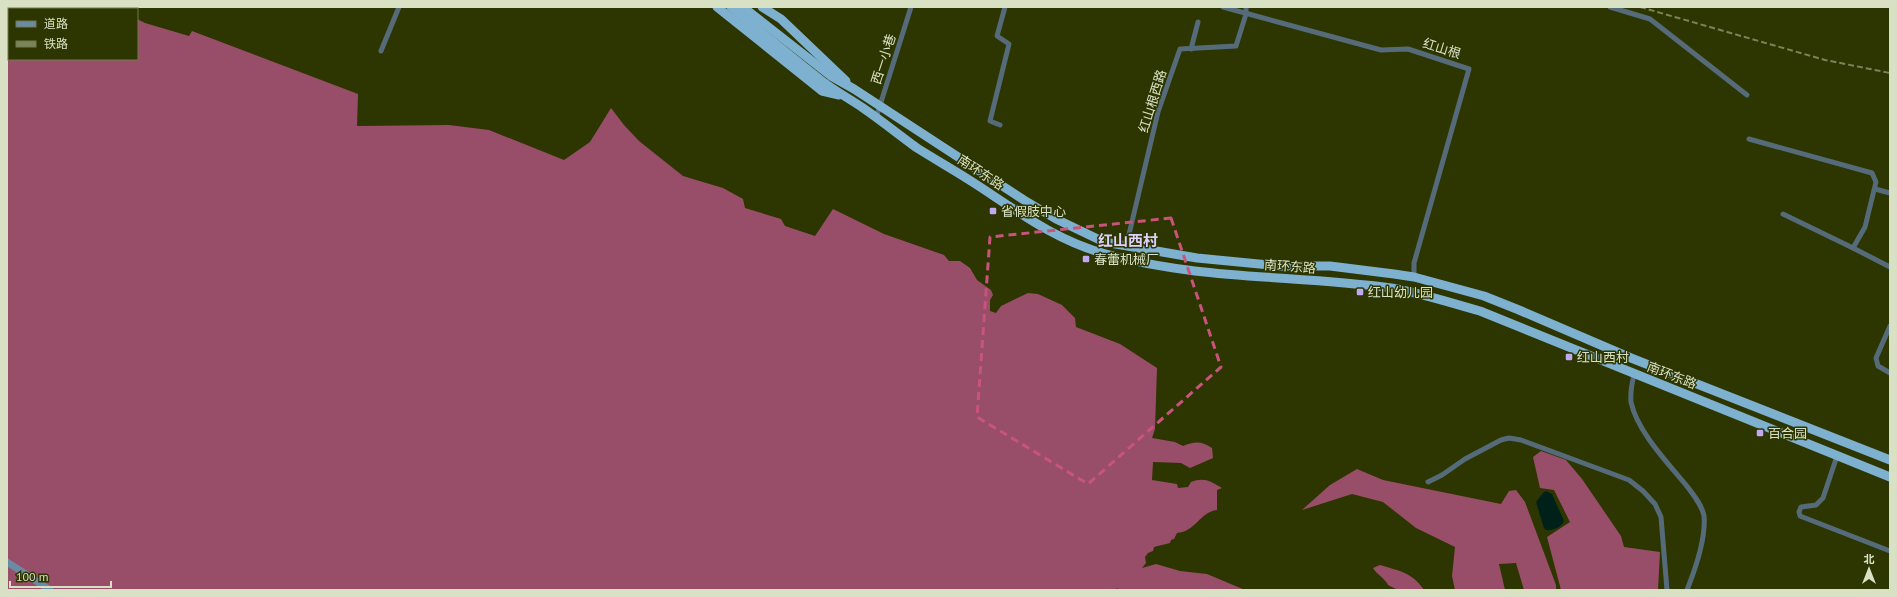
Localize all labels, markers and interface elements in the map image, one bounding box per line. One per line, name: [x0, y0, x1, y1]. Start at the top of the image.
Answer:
legend: [8, 8, 138, 60]
text: 道路: [44, 16, 68, 31]
street label: 西一小巷: [867, 32, 900, 87]
street label: 红山根: [1421, 35, 1463, 62]
text: 铁路: [44, 36, 68, 51]
street label: 红山根西路: [1135, 68, 1170, 135]
street label: 南环东路: [954, 151, 1007, 194]
place label: 省假肢中心: [1001, 203, 1066, 220]
marker: 省假肢中心: [988, 206, 998, 216]
district label: 红山西村: [1098, 231, 1158, 250]
place label: 春蕾机械厂: [1094, 251, 1159, 268]
marker: 春蕾机械厂: [1081, 254, 1091, 264]
street label: 南环东路: [1263, 256, 1317, 277]
place label: 红山幼儿园: [1368, 284, 1433, 301]
marker: 红山幼儿园: [1355, 287, 1365, 297]
place label: 红山西村: [1577, 349, 1629, 366]
marker: 红山西村: [1564, 352, 1574, 362]
street label: 南环东路: [1644, 358, 1699, 393]
place label: 百合园: [1768, 425, 1807, 442]
marker: 百合园: [1755, 428, 1765, 438]
north arrow: [1849, 549, 1889, 589]
text: 北: [1864, 552, 1875, 566]
scale bar: [10, 563, 111, 589]
text: 100 m: [16, 569, 49, 584]

